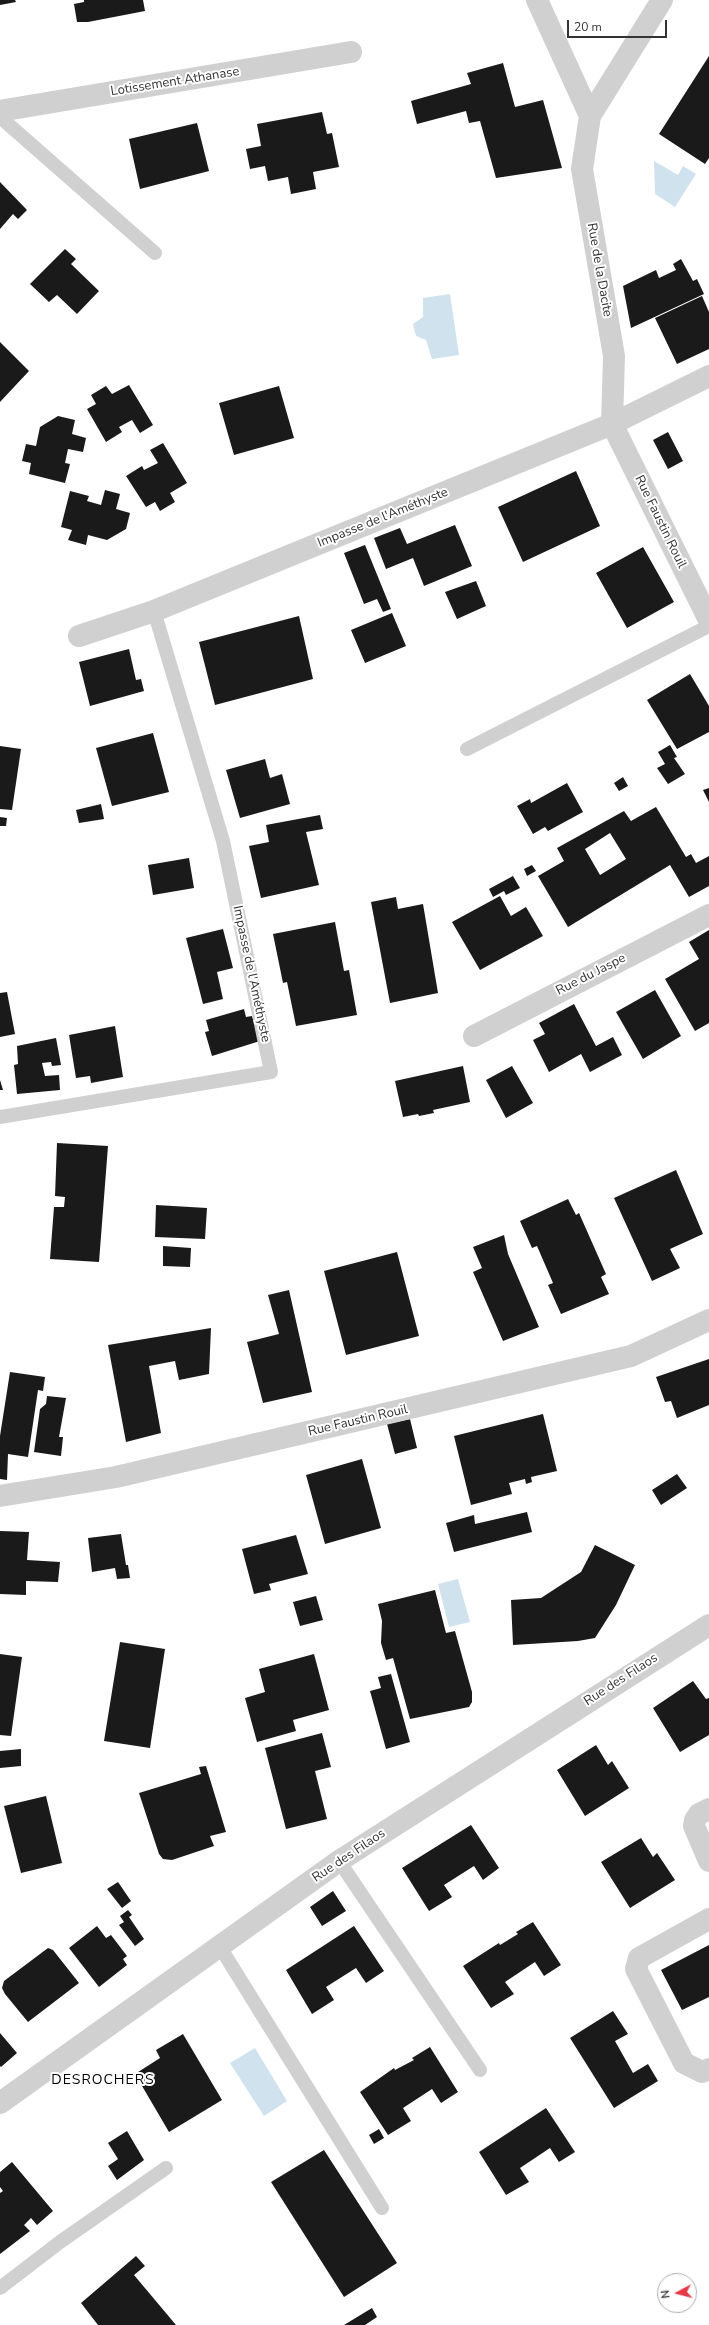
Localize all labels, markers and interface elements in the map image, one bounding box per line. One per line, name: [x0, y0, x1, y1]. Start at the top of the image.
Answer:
scale bar: [569, 12, 669, 38]
text: 20 m: [574, 19, 602, 35]
street label: Lotissement Athanase: [110, 64, 240, 100]
street label: Rue de la Dacite: [583, 222, 615, 318]
street label: Rue Faustin Rouil: [631, 473, 689, 571]
street label: Impasse de l'Améthyste: [316, 485, 450, 551]
street label: Impasse de l'Améthyste: [229, 904, 273, 1044]
street label: Rue du Jaspe: [553, 951, 629, 999]
street label: Rue Faustin Rouil: [307, 1402, 409, 1440]
street label: Rue des Filaos: [581, 1650, 661, 1710]
street label: Rue des Filaos: [310, 1826, 388, 1886]
district label: DESROCHERS: [51, 2073, 155, 2089]
north arrow: [657, 2273, 697, 2313]
text: N: [658, 2289, 674, 2299]

